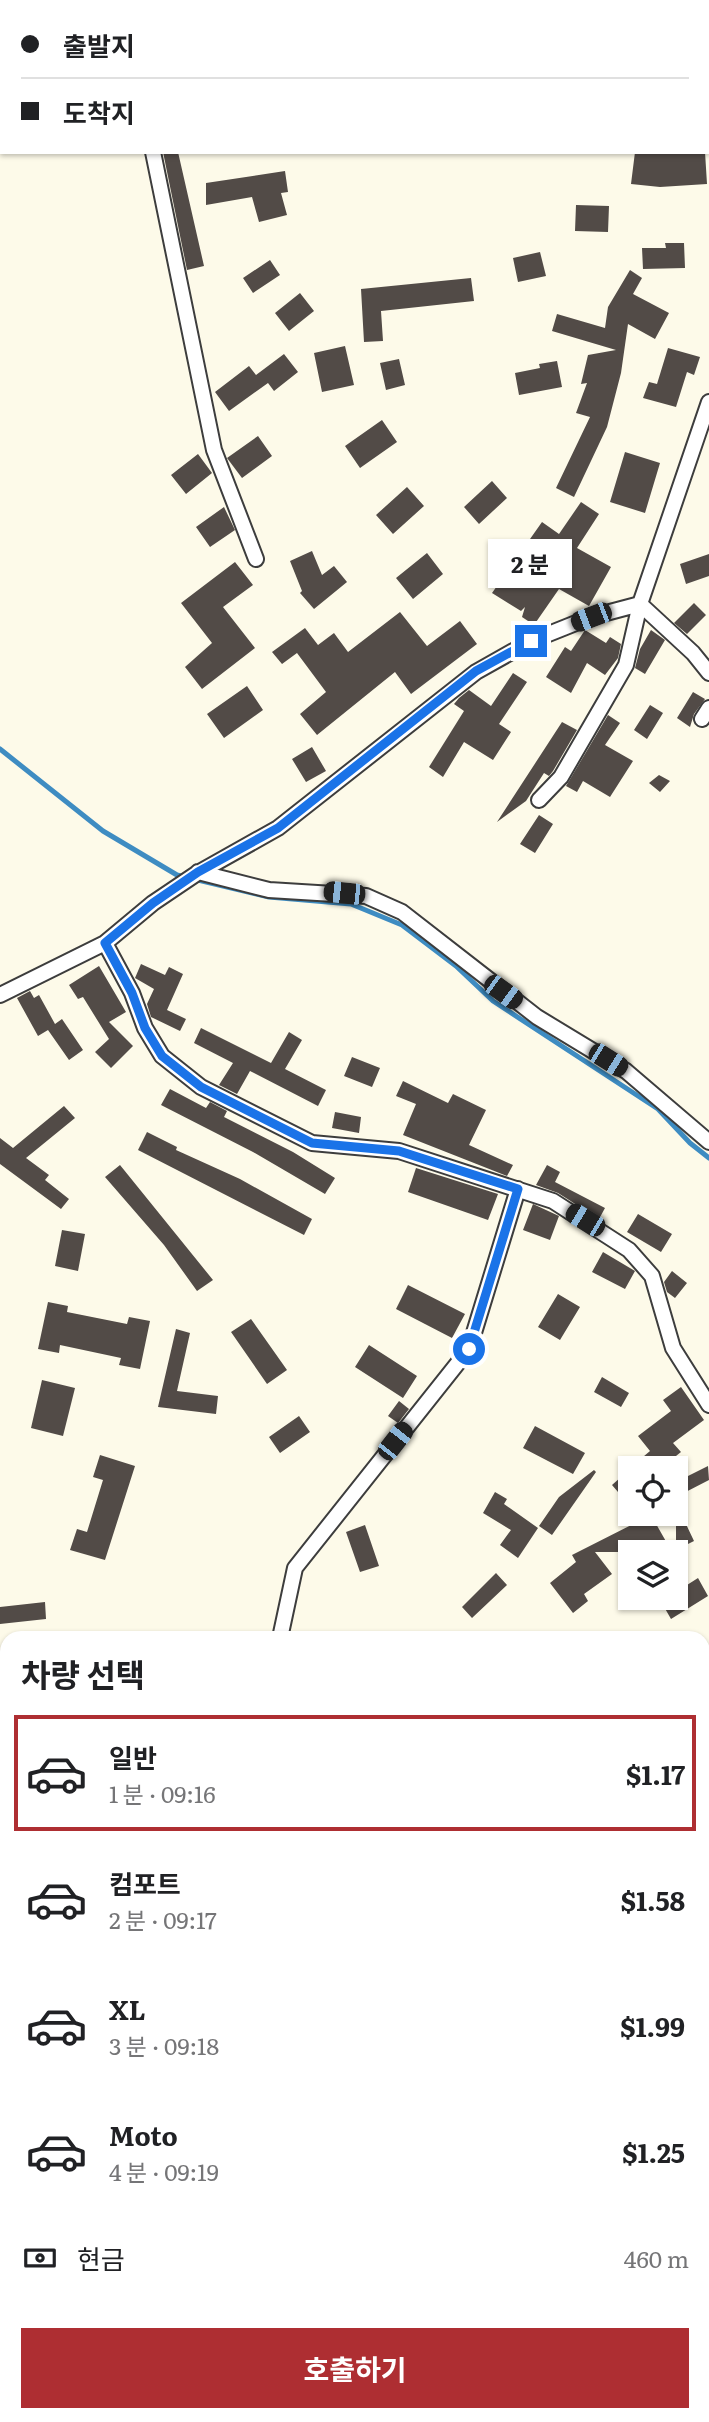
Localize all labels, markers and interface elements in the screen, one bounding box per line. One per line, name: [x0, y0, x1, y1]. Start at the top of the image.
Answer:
text: 출발지: [63, 25, 135, 64]
text: 도착지: [63, 92, 135, 131]
callout: 2 분: [489, 540, 573, 588]
text: 2 분: [511, 546, 549, 580]
car: [568, 600, 615, 634]
route end: [515, 625, 547, 657]
car: [323, 880, 366, 906]
car: [480, 971, 527, 1013]
car: [585, 1040, 632, 1080]
car: [562, 1200, 609, 1240]
route start: [453, 1333, 485, 1365]
car: [374, 1418, 417, 1464]
map controls: [618, 1456, 688, 1610]
button: locate: [618, 1456, 688, 1526]
button: layers: [618, 1540, 688, 1610]
text: 차량 선택: [21, 1649, 145, 1697]
text: 일반: [109, 1737, 157, 1776]
icon: car: [25, 1742, 88, 1805]
text: $1.17: [626, 1754, 685, 1793]
text: 1 분 · 09:16: [109, 1776, 216, 1810]
text: 컴포트: [109, 1863, 181, 1902]
icon: car: [25, 1868, 88, 1931]
text: $1.58: [621, 1880, 685, 1919]
text: 2 분 · 09:17: [109, 1902, 217, 1936]
text: XL: [109, 1989, 146, 2028]
icon: car: [25, 1994, 88, 2057]
text: $1.99: [620, 2006, 685, 2045]
text: 3 분 · 09:18: [109, 2028, 219, 2062]
text: Moto: [109, 2115, 178, 2154]
icon: car: [25, 2120, 88, 2183]
text: $1.25: [622, 2132, 685, 2171]
text: 4 분 · 09:19: [109, 2154, 219, 2188]
text: 현금: [77, 2238, 125, 2277]
icon: cash: [21, 2239, 59, 2277]
text: 460 m: [624, 2241, 689, 2275]
button: 호출하기: [21, 2328, 689, 2408]

